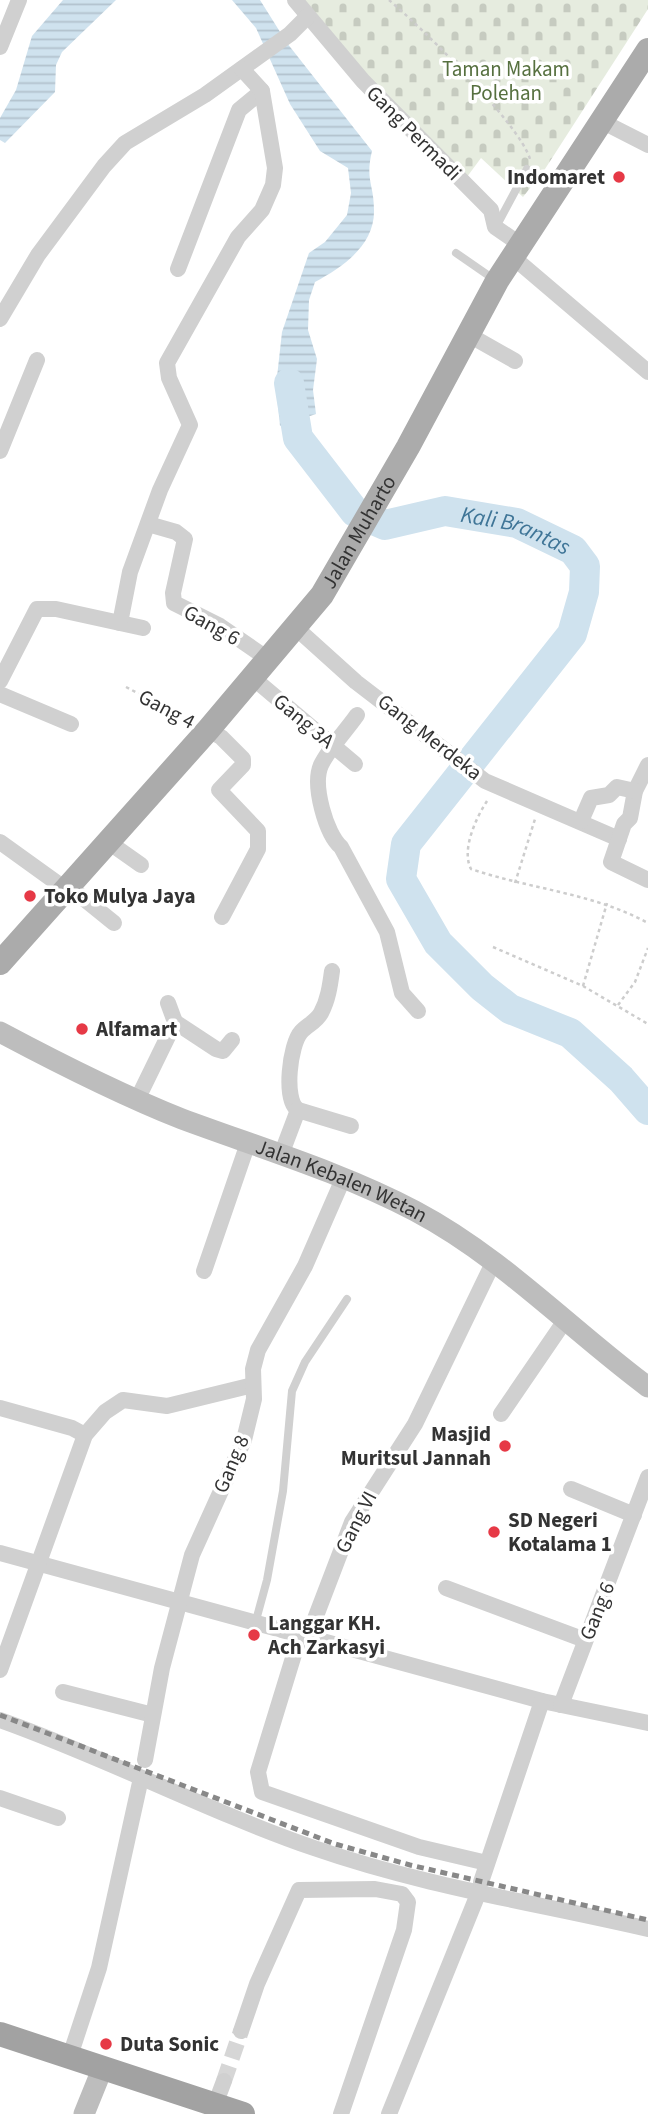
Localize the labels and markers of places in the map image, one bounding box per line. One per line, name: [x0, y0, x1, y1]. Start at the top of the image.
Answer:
place label: Indomaret: [507, 162, 605, 192]
marker: Indomaret: [611, 169, 627, 185]
place label: Toko Mulya Jaya: [44, 881, 196, 911]
marker: Toko Mulya Jaya: [22, 888, 38, 904]
place label: Alfamart: [95, 1014, 177, 1044]
marker: Alfamart: [74, 1021, 90, 1037]
place label: Masjid Muritsul Jannah: [341, 1419, 491, 1473]
marker: Masjid Muritsul Jannah: [497, 1438, 513, 1454]
place label: SD Negeri Kotalama 1: [508, 1505, 612, 1559]
marker: SD Negeri Kotalama 1: [486, 1524, 502, 1540]
place label: Langgar KH. Ach Zarkasyi: [267, 1608, 385, 1662]
marker: Langgar KH. Ach Zarkasyi: [246, 1627, 262, 1643]
place label: Duta Sonic: [120, 2029, 219, 2059]
marker: Duta Sonic: [98, 2036, 114, 2052]

